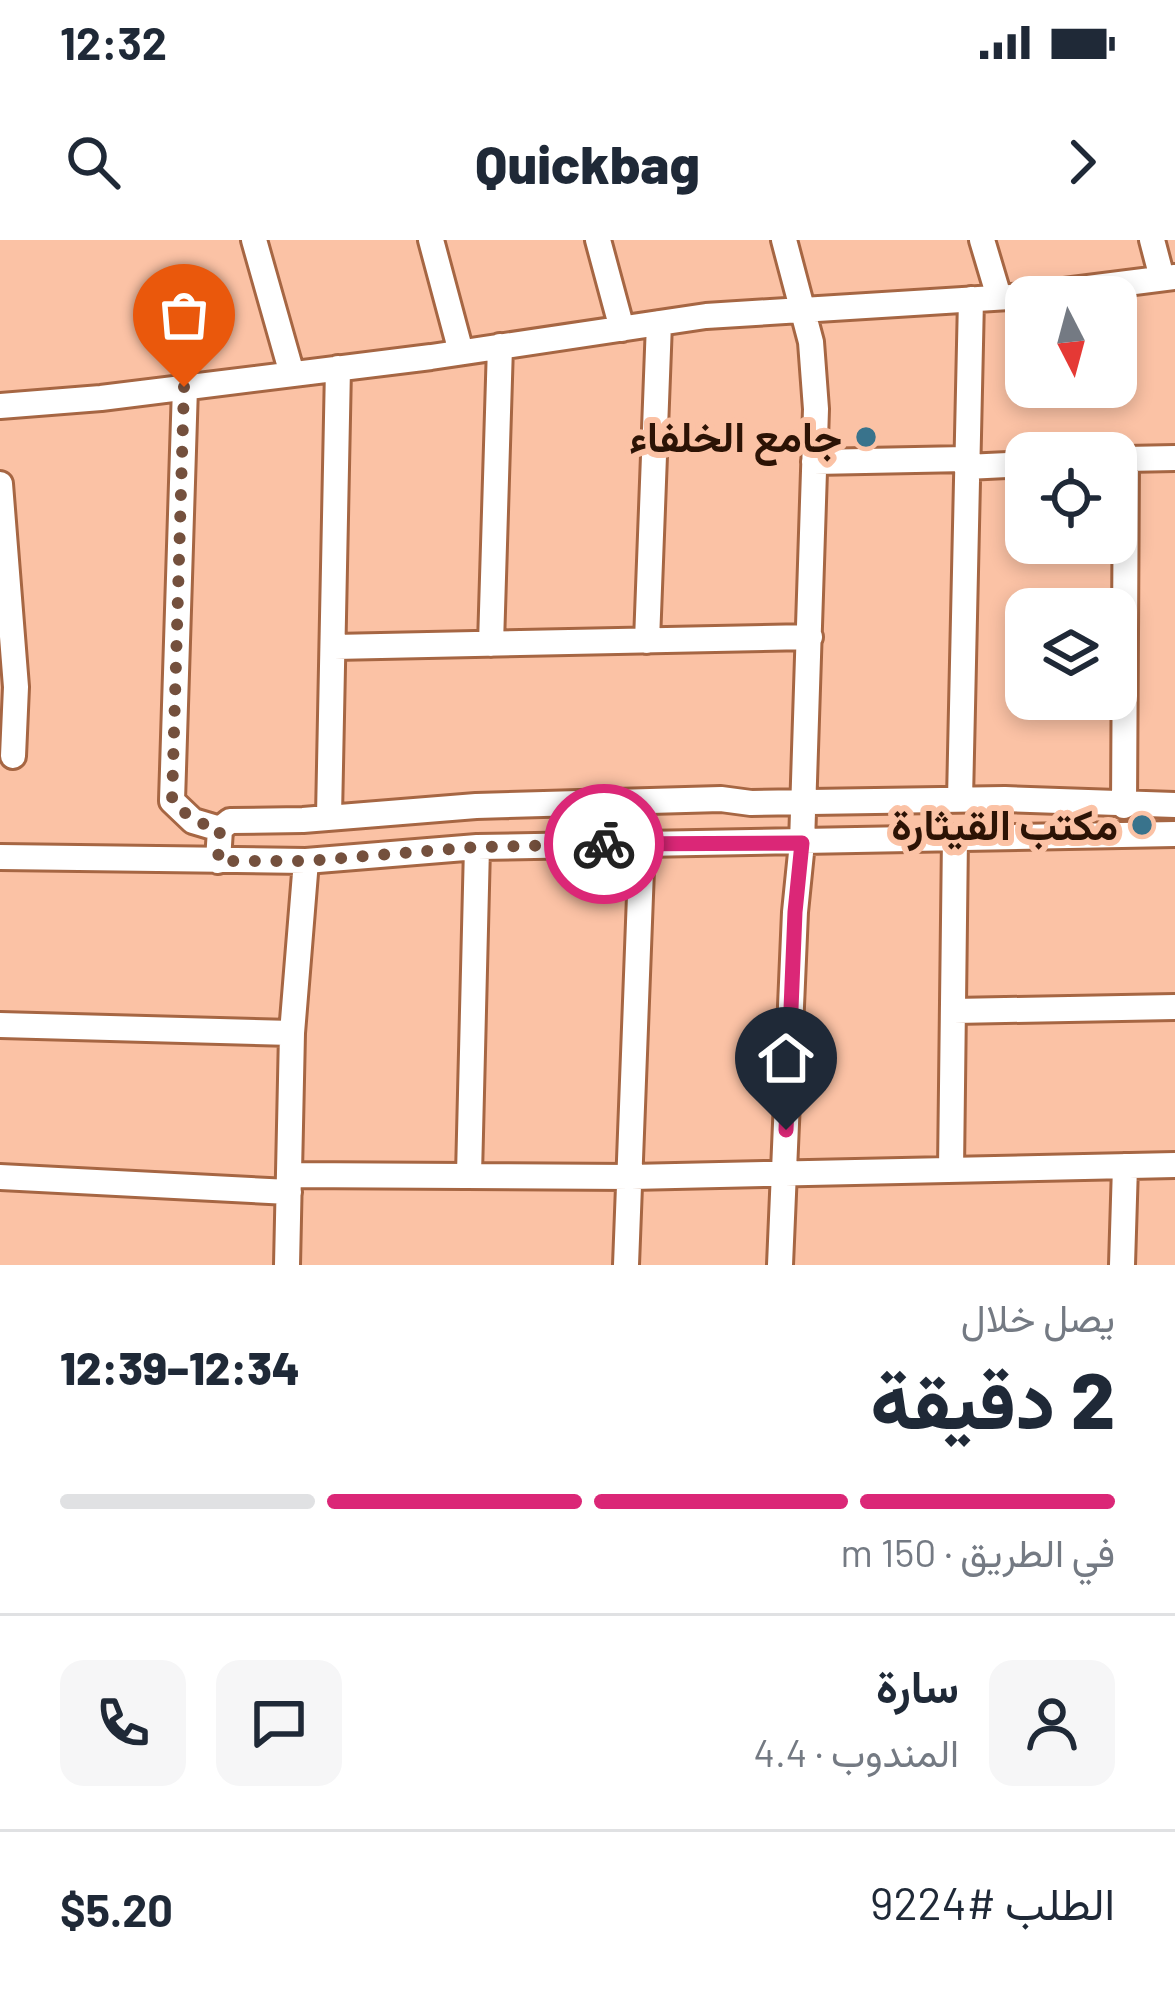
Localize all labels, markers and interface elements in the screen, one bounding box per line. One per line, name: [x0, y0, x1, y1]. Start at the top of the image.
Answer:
text: 12:32: [60, 15, 167, 69]
icon: search: [60, 129, 126, 195]
icon: forward: [1049, 129, 1115, 195]
text: Quickbag: [475, 130, 700, 195]
pin: [133, 264, 235, 387]
north arrow: [1005, 276, 1137, 408]
map controls: [1005, 276, 1137, 720]
icon: bag: [151, 282, 217, 348]
place label: جامع الخلفاء: [629, 410, 842, 466]
marker: جامع الخلفاء: [853, 424, 879, 450]
button: locate: [1005, 432, 1137, 564]
button: layers: [1005, 588, 1137, 720]
courier: [544, 784, 664, 904]
place label: مكتب القيثارة: [891, 798, 1118, 852]
icon: bike: [571, 811, 637, 877]
marker: مكتب القيثارة: [1129, 812, 1155, 838]
pin: [735, 1007, 837, 1130]
icon: home: [753, 1025, 819, 1091]
text: يصل خلال: [961, 1293, 1115, 1340]
text: 12:34–12:39: [60, 1340, 300, 1394]
text: 2 دقيقة: [870, 1351, 1115, 1445]
text: في الطريق · 150 m: [841, 1528, 1115, 1575]
text: سارة: [876, 1658, 959, 1712]
button: phone: [60, 1660, 186, 1786]
button: chat: [216, 1660, 342, 1786]
button: person: [989, 1660, 1115, 1786]
text: المندوب · 4.4: [753, 1728, 959, 1775]
text: الطلب #9224: [870, 1875, 1115, 1929]
text: $5.20: [60, 1882, 173, 1936]

